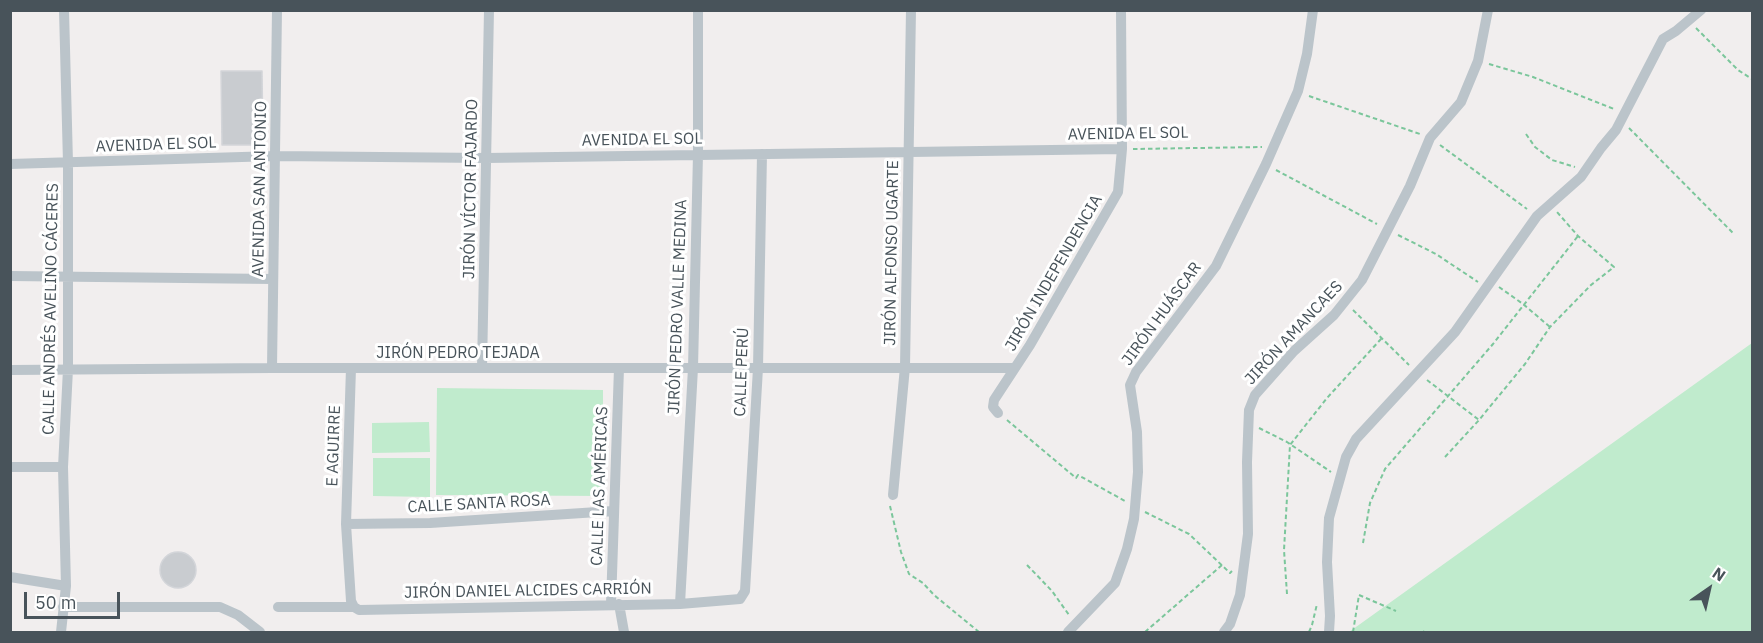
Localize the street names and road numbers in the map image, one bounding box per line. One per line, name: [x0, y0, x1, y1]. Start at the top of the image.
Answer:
street label: JIRÓN VÍCTOR FAJARDO: [460, 99, 482, 279]
street label: AVENIDA SAN ANTONIO: [249, 101, 271, 277]
street label: AVENIDA EL SOL: [1067, 123, 1189, 145]
street label: AVENIDA EL SOL: [581, 129, 703, 151]
street label: AVENIDA EL SOL: [95, 133, 217, 157]
street label: JIRÓN ALFONSO UGARTE: [881, 160, 903, 346]
street label: CALLE ANDRÉS AVELINO CÁCERES: [39, 183, 63, 435]
street label: JIRÓN INDEPENDENCIA: [1001, 191, 1107, 355]
street label: JIRÓN PEDRO VALLE MEDINA: [665, 199, 691, 415]
street label: JIRÓN HUÁSCAR: [1118, 259, 1206, 369]
street label: JIRÓN AMANCAES: [1241, 277, 1347, 389]
street label: CALLE PERÚ: [731, 327, 753, 417]
street label: JIRÓN PEDRO TEJADA: [376, 343, 540, 363]
street label: E AGUIRRE: [323, 405, 345, 487]
street label: CALLE LAS AMÉRICAS: [588, 406, 612, 566]
street label: CALLE SANTA ROSA: [407, 491, 551, 517]
street label: JIRÓN DANIEL ALCIDES CARRIÓN: [404, 579, 652, 603]

